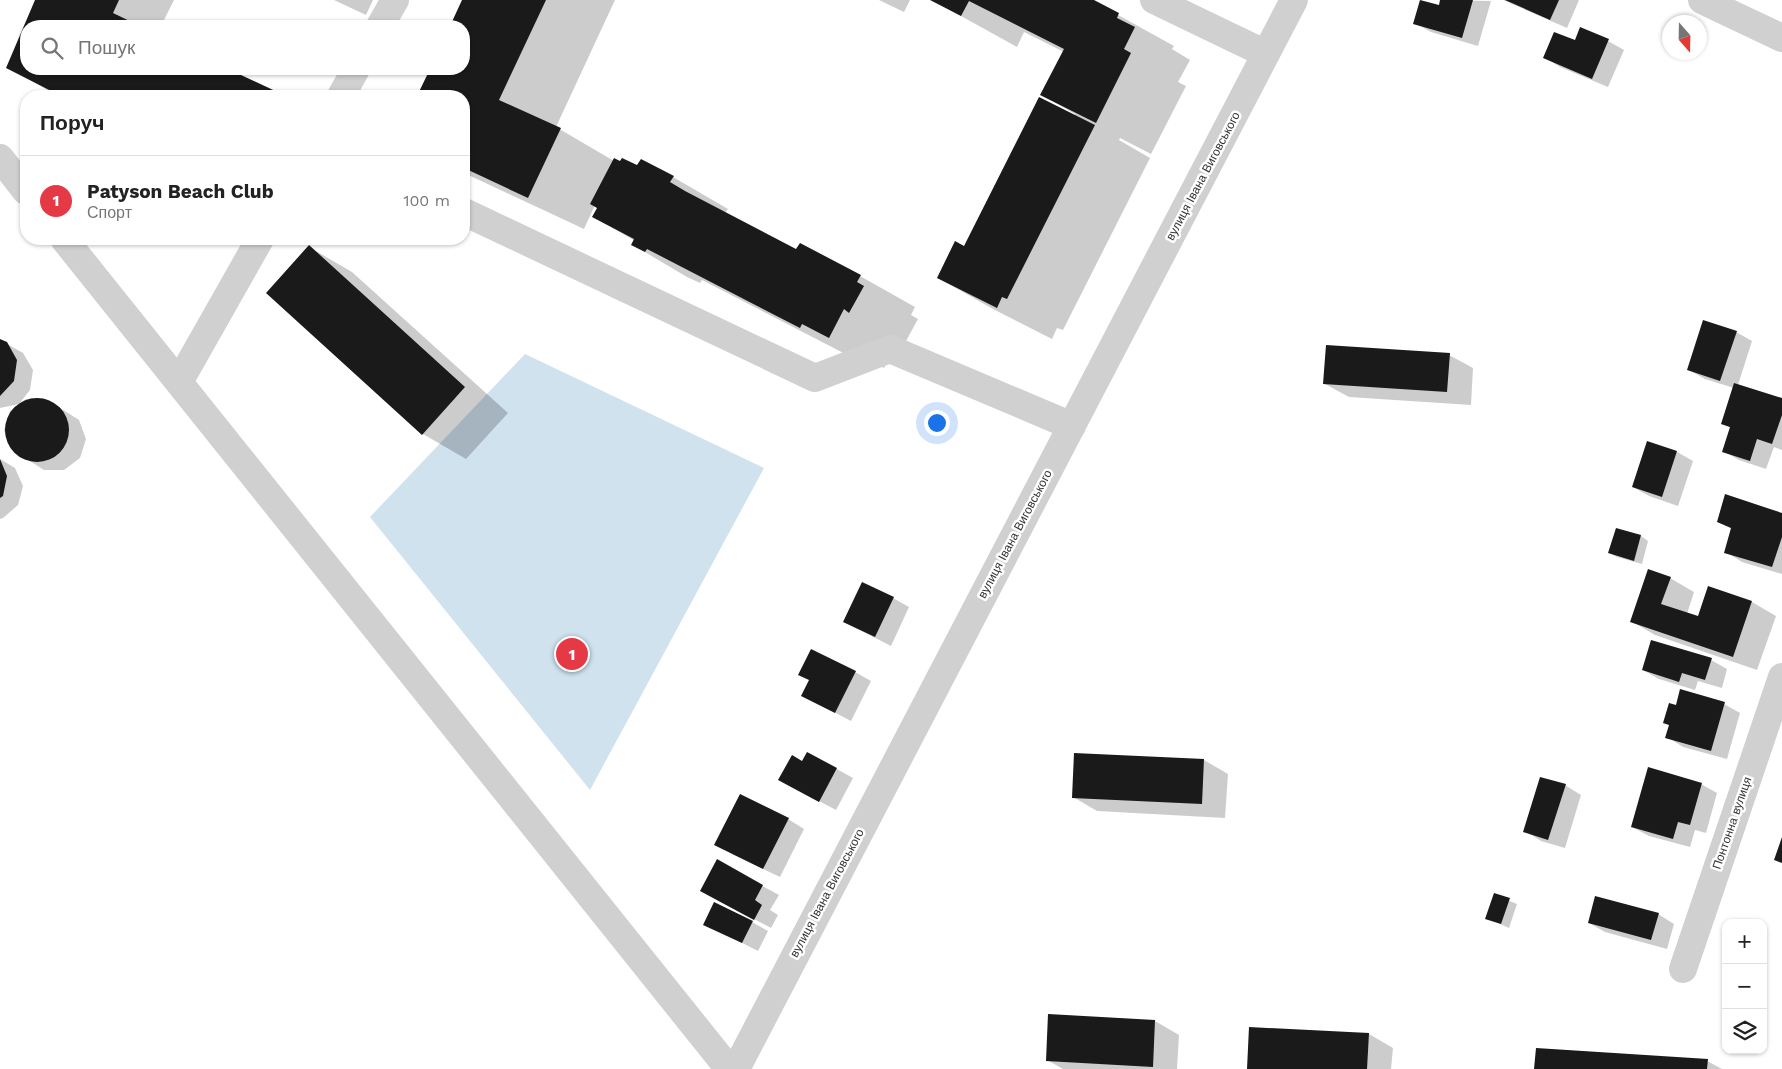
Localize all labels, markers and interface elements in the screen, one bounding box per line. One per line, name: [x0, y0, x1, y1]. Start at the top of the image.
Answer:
north arrow: [1662, 15, 1707, 60]
search box: [20, 20, 470, 75]
icon: search: [38, 34, 66, 62]
text: Пошук: [78, 36, 135, 59]
street label: вулиця Івана Виговського: [1163, 109, 1243, 243]
text: Поруч: [40, 110, 104, 135]
text: Patyson Beach Club: [87, 180, 274, 203]
text: 1: [53, 191, 59, 210]
text: 100 m: [403, 191, 450, 210]
text: Спорт: [87, 203, 132, 222]
your location: [924, 410, 950, 436]
street label: вулиця Івана Виговського: [975, 467, 1055, 601]
pin: 1: [556, 635, 588, 673]
street label: Понтонна вулиця: [1710, 775, 1754, 871]
street label: вулиця Івана Виговського: [787, 826, 867, 960]
map controls: [1722, 919, 1767, 1054]
button: +: [1722, 919, 1767, 964]
button: −: [1722, 964, 1767, 1009]
button: layers: [1722, 1009, 1767, 1054]

